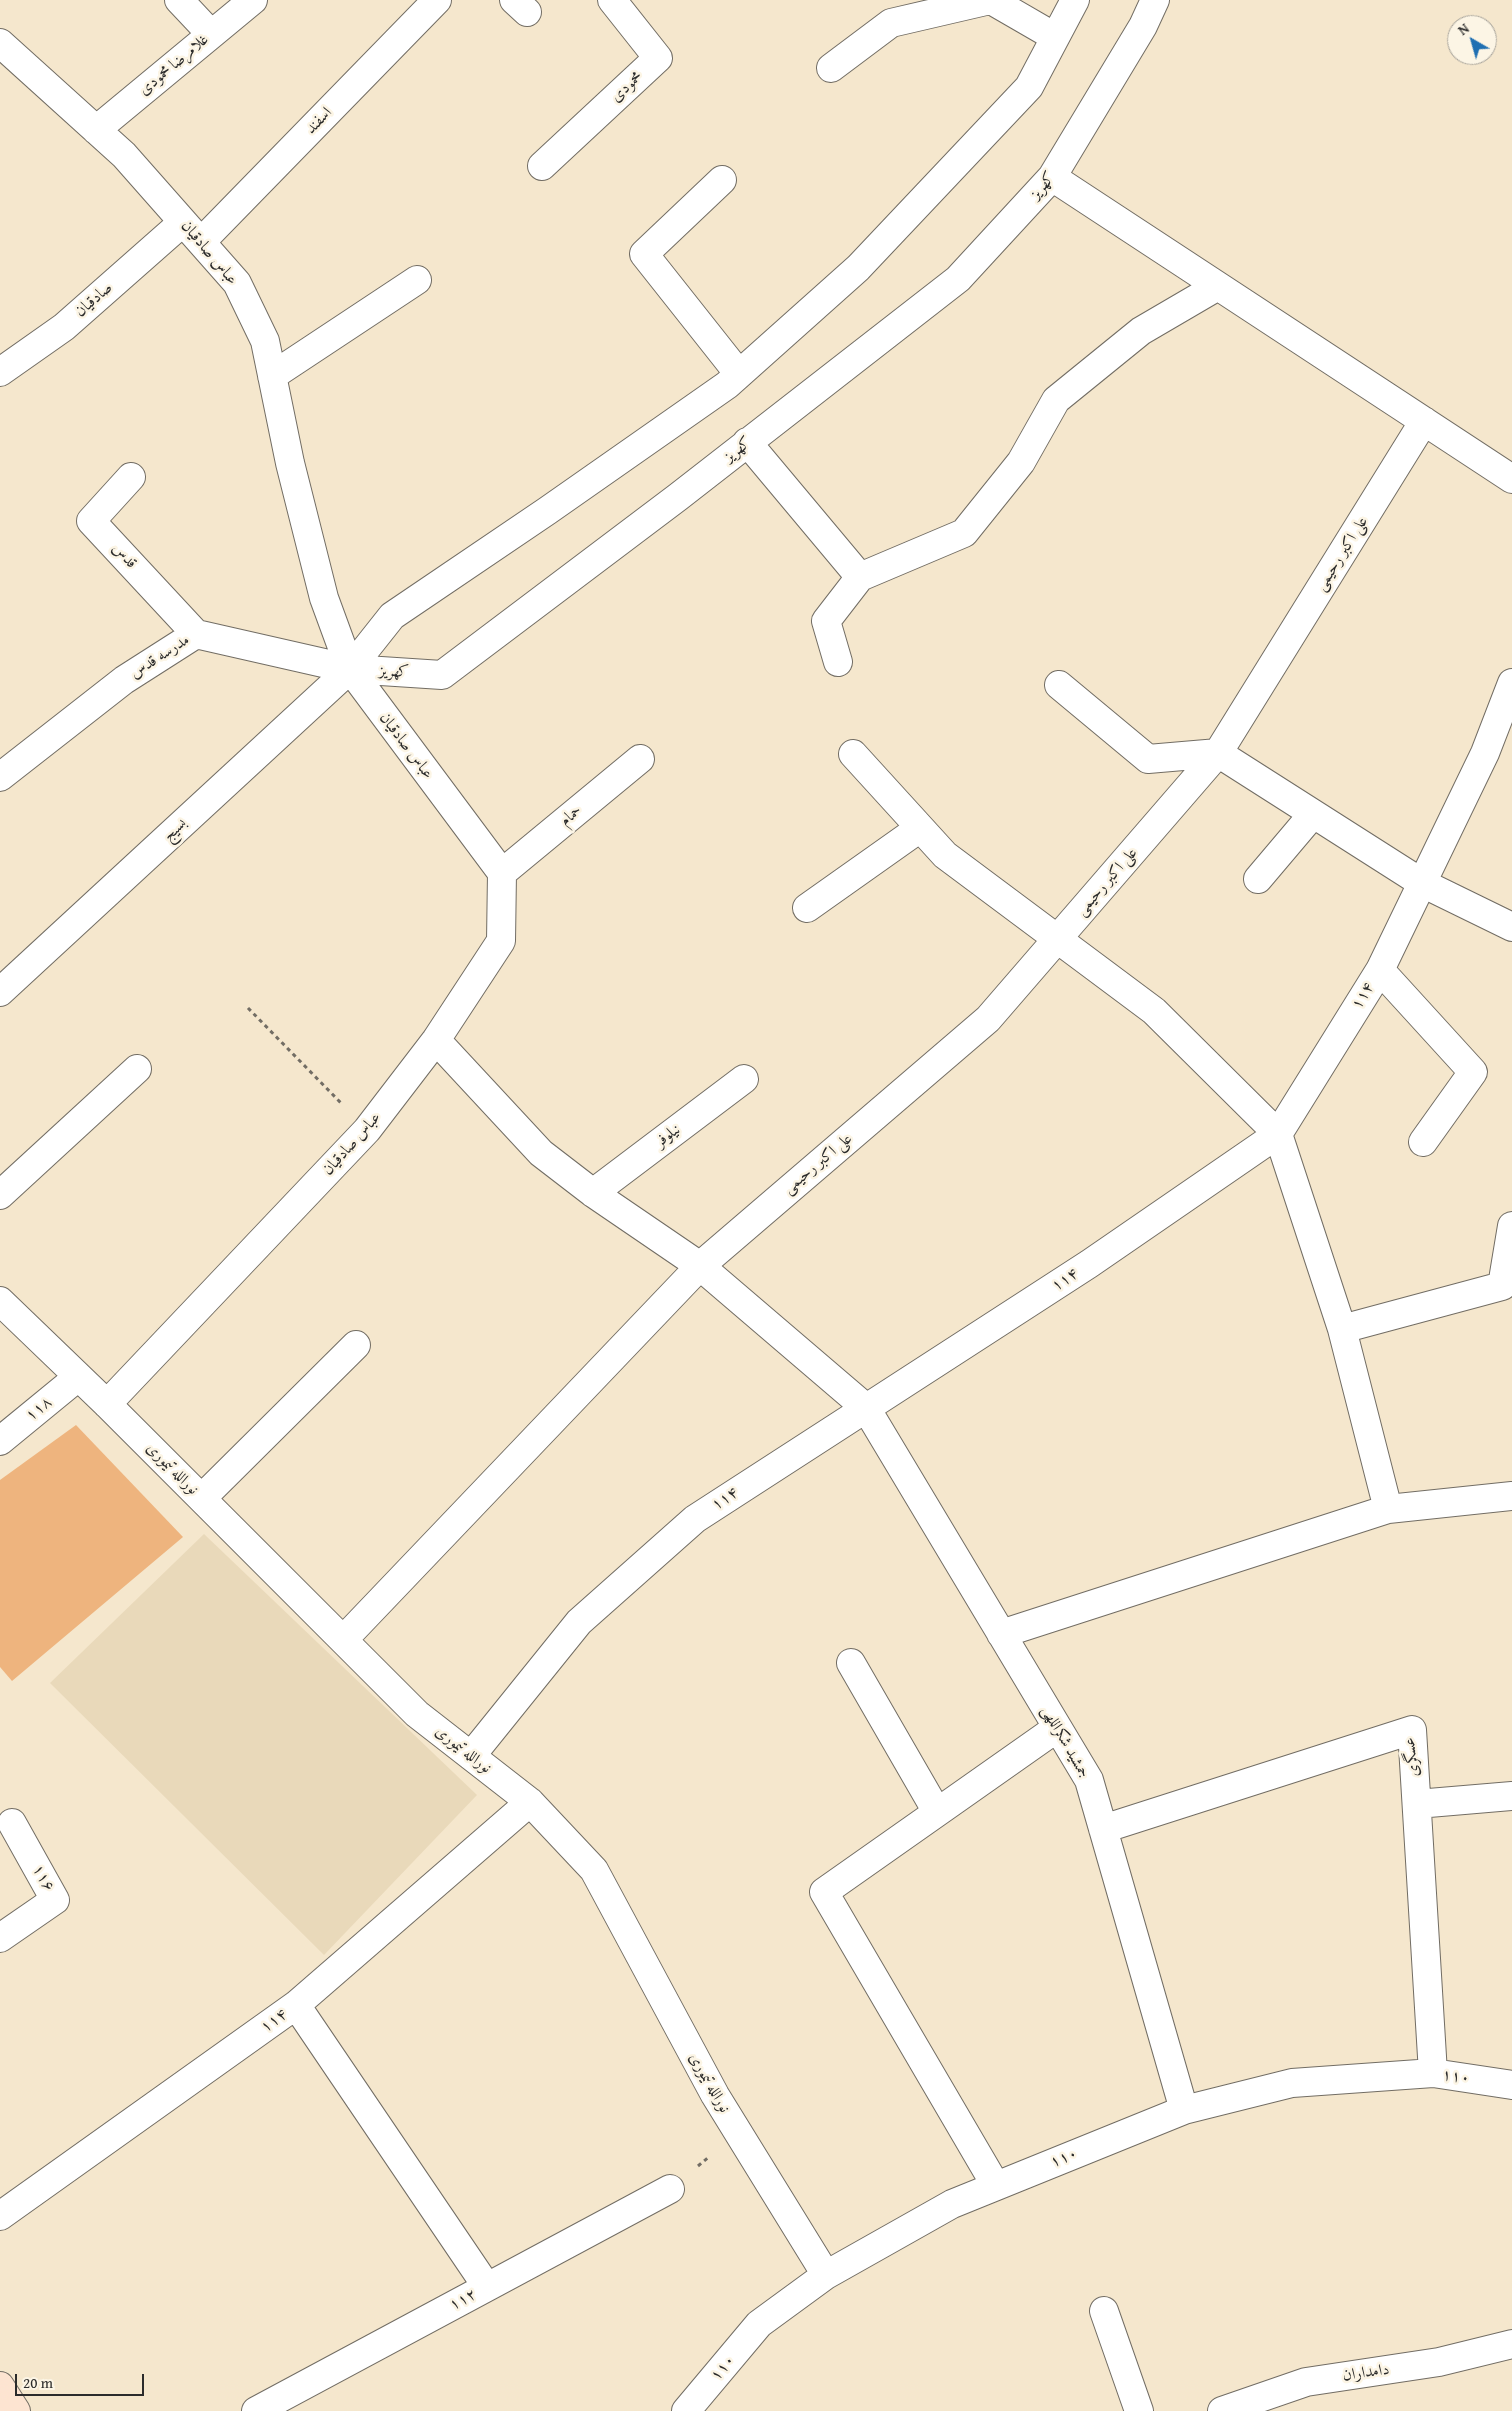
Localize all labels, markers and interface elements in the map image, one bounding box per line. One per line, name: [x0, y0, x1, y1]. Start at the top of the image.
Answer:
north arrow: [1447, 15, 1497, 65]
text: N: [1454, 18, 1473, 40]
street label: غلامرضا محمودی: [135, 30, 213, 100]
street label: محمودی: [607, 67, 647, 107]
street label: اسفند: [302, 104, 336, 138]
street label: کهریز: [1026, 168, 1060, 204]
street label: عباس صادقیان: [177, 217, 241, 289]
street label: صادقیان: [71, 278, 117, 322]
street label: کهریز: [720, 433, 756, 467]
street label: علی اکبر رحیمی: [1312, 513, 1372, 595]
street label: قدس: [107, 539, 141, 573]
street label: مدرسه قدس: [127, 631, 193, 683]
street label: کهریز: [379, 662, 409, 682]
street label: عباس صادقیان: [375, 709, 437, 783]
street label: حمام: [556, 801, 586, 831]
street label: بسیج: [159, 814, 191, 846]
street label: علی اکبر رحیمی: [1072, 844, 1142, 920]
street label: ۱۱۴: [1347, 979, 1379, 1013]
street label: عباس صادقیان: [319, 1109, 385, 1179]
street label: نیلوفر: [652, 1120, 684, 1152]
street label: علی اکبر رحیمی: [780, 1130, 856, 1198]
street label: ۱۱۴: [1048, 1264, 1082, 1296]
street label: ۱۱۸: [22, 1393, 56, 1425]
street label: نورالله تیموری: [142, 1439, 202, 1499]
street label: ۱۱۴: [708, 1483, 742, 1515]
street label: جمشید شکراللهی: [1037, 1702, 1093, 1782]
street label: نورالله تیموری: [431, 1722, 495, 1778]
street label: عسگری: [1400, 1736, 1424, 1778]
street label: ۱۱۶: [28, 1861, 58, 1895]
street label: ۱۱۴: [257, 2005, 291, 2037]
street label: نورالله تیموری: [684, 2050, 734, 2116]
street label: ۱۱۰: [1441, 2066, 1471, 2088]
street label: ۱۱۰: [1047, 2144, 1081, 2172]
street label: ۱۱۲: [446, 2285, 480, 2315]
street label: ۱۱۰: [707, 2351, 739, 2385]
street label: دامداران: [1341, 2360, 1391, 2386]
scale bar: [18, 2364, 146, 2396]
text: 20 m: [23, 2372, 53, 2393]

